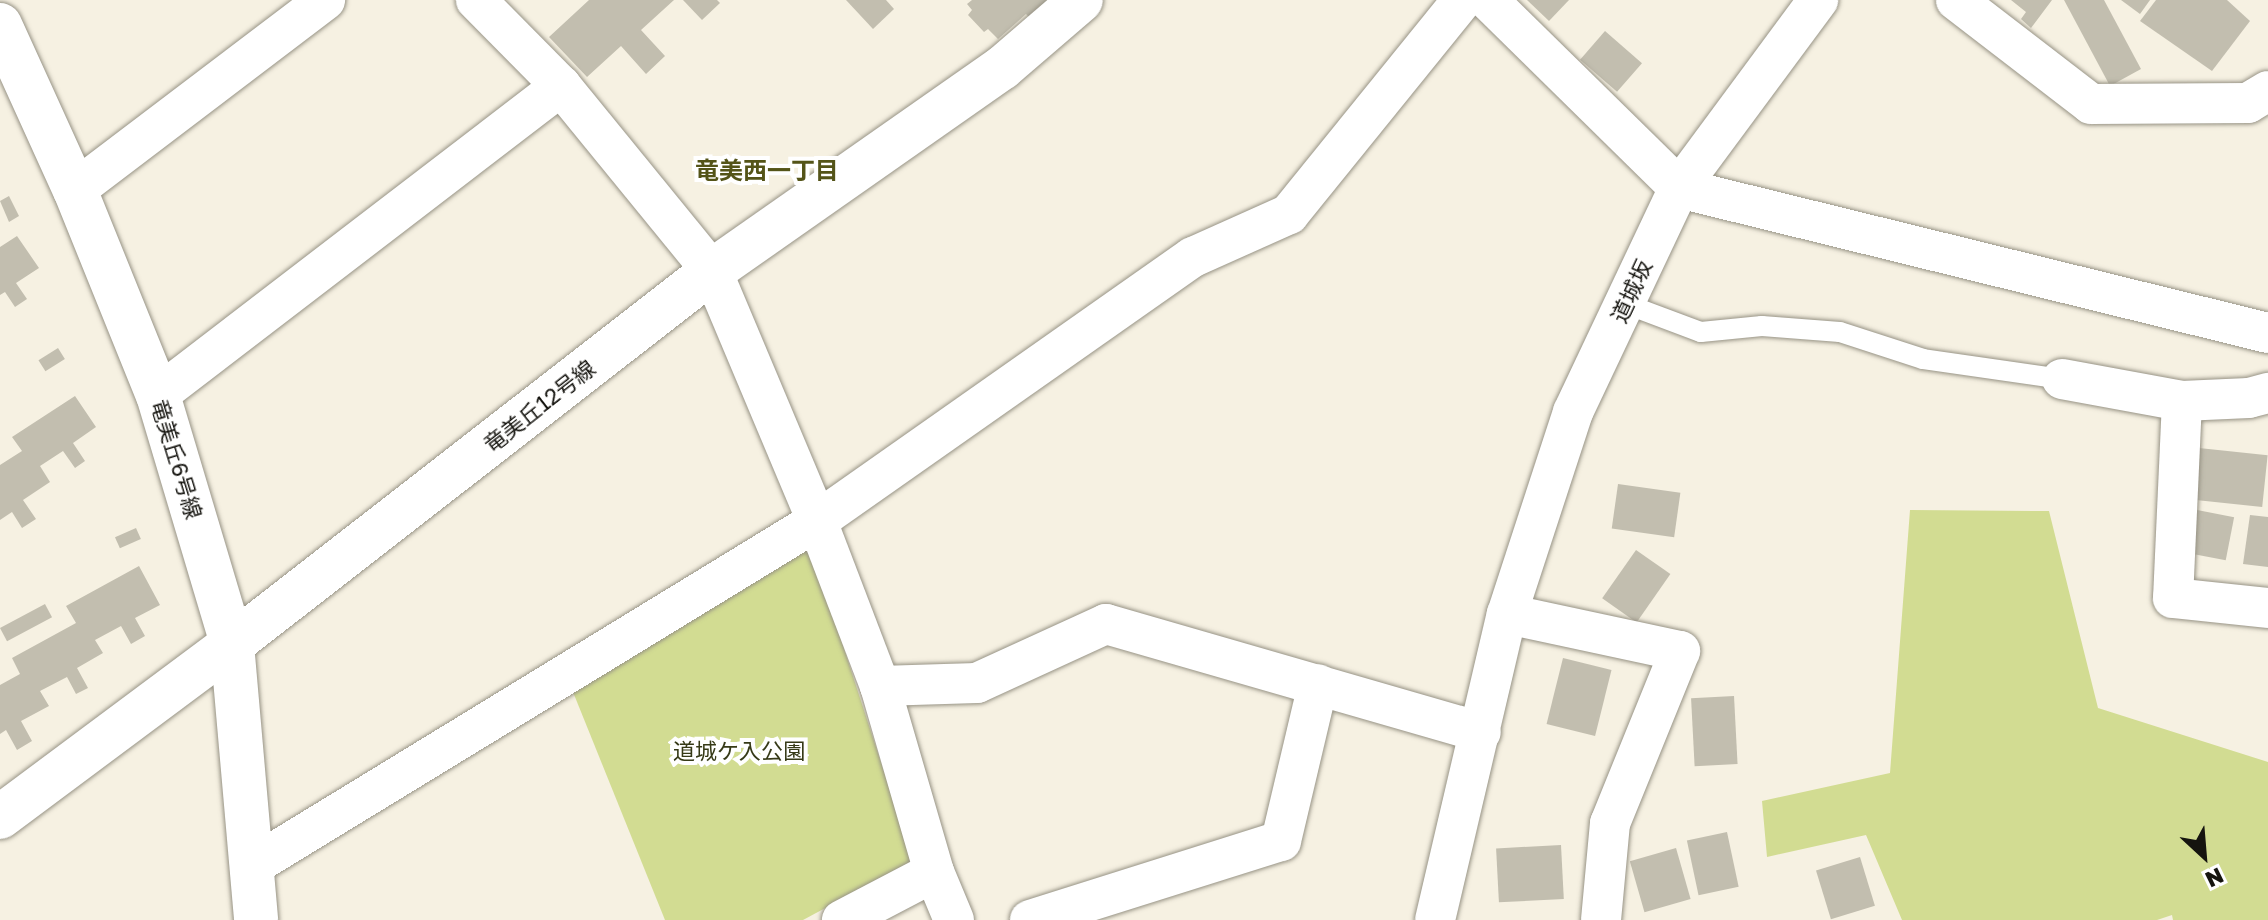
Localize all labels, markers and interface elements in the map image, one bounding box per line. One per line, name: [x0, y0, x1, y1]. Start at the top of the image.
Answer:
district label: 竜美西一丁目: [695, 156, 839, 184]
street label: 道城坂: [1605, 256, 1657, 326]
street label: 竜美丘12号線: [478, 355, 600, 457]
street label: 竜美丘6号線: [146, 396, 208, 522]
park label: 道城ケ入公園: [673, 738, 805, 764]
north arrow: [2164, 816, 2244, 896]
text: N: [2201, 862, 2228, 894]

